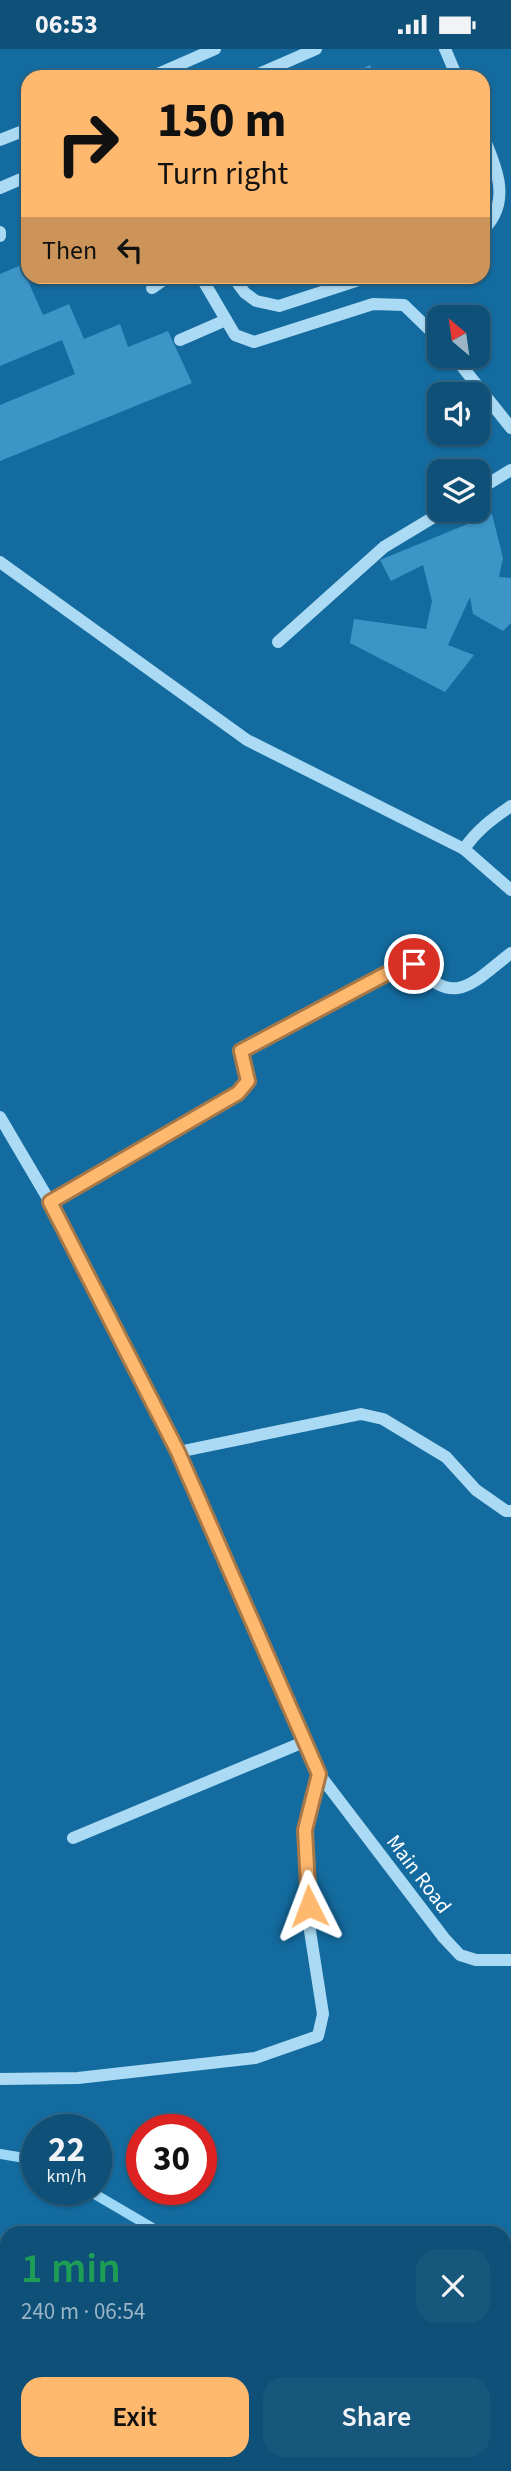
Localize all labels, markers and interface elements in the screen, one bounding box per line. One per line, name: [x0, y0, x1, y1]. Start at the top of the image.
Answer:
text: 06:53: [35, 6, 98, 43]
text: 150 m: [157, 86, 286, 156]
icon: right: [42, 98, 133, 189]
text: Turn right: [157, 151, 288, 197]
icon: left: [111, 231, 149, 269]
text: Then: [42, 232, 97, 269]
north arrow: [427, 305, 490, 367]
map controls: [427, 305, 490, 522]
button: sound: [427, 382, 490, 445]
button: layers: [427, 459, 490, 522]
pin: [384, 934, 444, 994]
icon: arrive: [395, 945, 433, 983]
street label: Main Road: [379, 1828, 459, 1920]
position arrow: [272, 1869, 346, 1943]
speed limit sign: 30: [126, 2114, 217, 2205]
text: 22: [48, 2125, 85, 2175]
text: km/h: [47, 2164, 86, 2189]
text: 1 min: [21, 2239, 121, 2299]
button: close: [416, 2249, 490, 2323]
text: 240 m · 06:54: [21, 2295, 145, 2328]
button: Exit: [21, 2377, 249, 2457]
button: Share: [263, 2377, 490, 2457]

